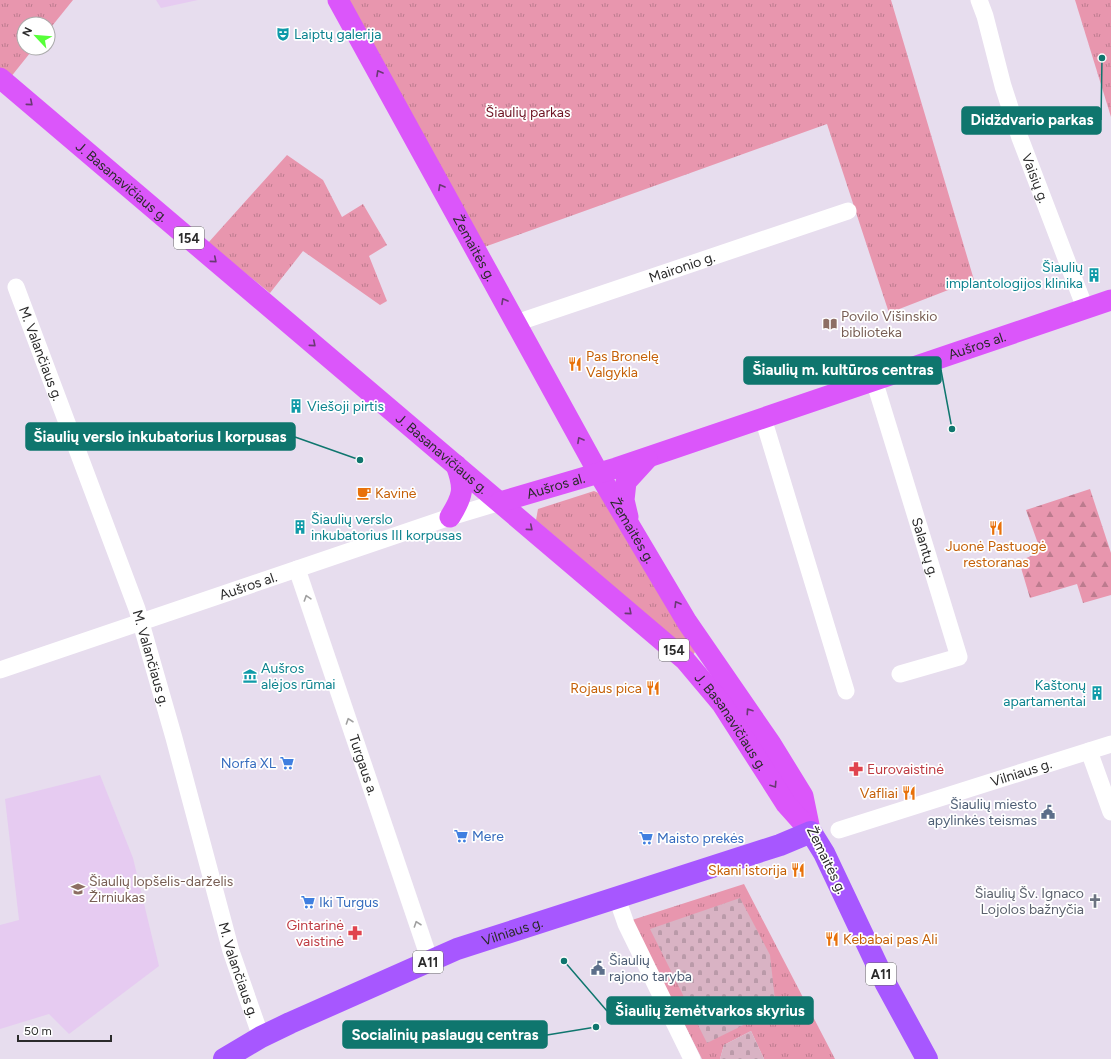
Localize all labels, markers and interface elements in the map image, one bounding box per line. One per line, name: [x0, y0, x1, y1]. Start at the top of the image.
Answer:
north arrow: [16, 16, 56, 56]
text: N: [20, 25, 35, 39]
theatre icon: Laiptų galerija: [275, 26, 291, 42]
place label: Laiptų galerija: [294, 26, 381, 43]
one-way arrow: [376, 70, 383, 78]
one-way arrow: [25, 98, 32, 105]
park label: Šiaulių parkas: [486, 104, 570, 121]
callout: Didždvario parkas: [962, 107, 1101, 134]
text: Didždvario parkas: [971, 111, 1093, 129]
street label: J. Basanavičiaus g.: [72, 138, 171, 226]
street label: Vaisių g.: [1018, 151, 1052, 206]
one-way arrow: [439, 184, 446, 191]
street label: Žemaitės g.: [449, 212, 499, 284]
road number: 154: [174, 227, 204, 249]
street label: Maironio g.: [647, 248, 717, 287]
one-way arrow: [210, 255, 217, 262]
place label: Šiaulių implantologijos klinika: [946, 259, 1083, 292]
building icon: Šiaulių implantologijos klinika: [1086, 267, 1102, 283]
one-way arrow: [501, 298, 509, 305]
street label: M. Valančiaus g.: [15, 304, 66, 403]
place label: Povilo Višinskio biblioteka: [841, 308, 937, 341]
library icon: Povilo Višinskio biblioteka: [822, 316, 838, 332]
street label: Aušros al.: [946, 328, 1008, 364]
one-way arrow: [309, 339, 316, 346]
place label: Pas Bronelę Valgykla: [586, 348, 659, 381]
restaurant icon: Pas Bronelę Valgykla: [567, 356, 583, 372]
callout: Šiaulių m. kultūros centras: [744, 357, 941, 384]
text: Šiaulių m. kultūros centras: [752, 361, 934, 379]
building icon: Viešoji pirtis: [288, 398, 304, 414]
place label: Viešoji pirtis: [307, 398, 384, 415]
street label: J. Basanavičiaus g.: [392, 410, 491, 498]
callout: Šiaulių verslo inkubatorius I korpusas: [26, 423, 295, 450]
text: Šiaulių verslo inkubatorius I korpusas: [33, 428, 287, 446]
one-way arrow: [578, 436, 585, 444]
street label: Aušros al.: [525, 470, 587, 503]
cafe icon: Kavinė: [356, 485, 372, 501]
place label: Kavinė: [375, 485, 417, 502]
street label: Žemaitės g.: [606, 495, 658, 567]
place label: Šiaulių verslo inkubatorius III korpusas: [311, 511, 462, 544]
street label: Salantų g.: [908, 516, 942, 579]
building icon: Šiaulių verslo inkubatorius III korpusas: [292, 519, 308, 535]
restaurant icon: Juonė Pastuogė restoranas: [988, 520, 1004, 536]
one-way arrow: [525, 523, 532, 530]
place label: Juonė Pastuogė restoranas: [946, 538, 1047, 571]
street label: Aušros al.: [217, 568, 279, 604]
one-way arrow: [303, 595, 312, 602]
one-way arrow: [674, 601, 681, 608]
one-way arrow: [624, 607, 631, 614]
street label: M. Valančiaus g.: [129, 608, 172, 708]
road number: 154: [659, 639, 689, 661]
place label: Aušros alėjos rūmai: [261, 660, 336, 693]
museum icon: Aušros alėjos rūmai: [242, 668, 258, 684]
street label: J. Basanavičiaus g.: [691, 670, 770, 774]
place label: Kaštonų apartamentai: [1003, 677, 1086, 710]
place label: Rojaus pica: [570, 680, 642, 697]
restaurant icon: Rojaus pica: [645, 680, 661, 696]
building icon: Kaštonų apartamentai: [1089, 685, 1105, 701]
one-way arrow: [747, 709, 754, 716]
one-way arrow: [345, 718, 353, 725]
street label: Turgaus a.: [345, 733, 381, 798]
place label: Norfa XL: [221, 755, 277, 772]
supermarket icon: Norfa XL: [279, 755, 295, 771]
street label: Vilniaus g.: [989, 755, 1054, 791]
pharmacy icon: Eurovaistinė: [848, 761, 864, 777]
place label: Eurovaistinė: [867, 761, 944, 778]
one-way arrow: [769, 781, 777, 788]
place label: Vafliai: [860, 785, 898, 802]
restaurant icon: Vafliai: [901, 785, 917, 801]
place label: Šiaulių miesto apylinkės teismas: [928, 796, 1037, 829]
public building icon: Šiaulių miesto apylinkės teismas: [1040, 804, 1056, 820]
street label: Žemaitės g.: [803, 824, 850, 897]
supermarket icon: Mere: [453, 828, 469, 844]
place label: Mere: [472, 828, 504, 845]
supermarket icon: Maisto prekės: [638, 830, 654, 846]
place label: Maisto prekės: [657, 830, 744, 847]
place label: Skani istorija: [708, 862, 787, 879]
restaurant icon: Skani istorija: [790, 862, 806, 878]
place label: Šiaulių lopšelis-darželis Žirniukas: [89, 873, 233, 906]
school or university icon: Šiaulių lopšelis-darželis Žirniukas: [70, 881, 86, 897]
place label: Šiaulių Šv. Ignaco Lojolos bažnyčia: [975, 885, 1084, 918]
church icon: Šiaulių Šv. Ignaco Lojolos bažnyčia: [1087, 893, 1103, 909]
supermarket icon: Iki Turgus: [300, 894, 316, 910]
place label: Iki Turgus: [319, 894, 378, 911]
street label: Vilniaus g.: [480, 914, 545, 949]
place label: Gintarinė vaistinė: [286, 917, 344, 950]
street label: M. Valančiaus g.: [215, 920, 262, 1020]
one-way arrow: [414, 921, 422, 928]
pharmacy icon: Gintarinė vaistinė: [347, 925, 363, 941]
restaurant icon: Kebabai pas Ali: [824, 931, 840, 947]
place label: Kebabai pas Ali: [843, 931, 938, 948]
road number: A11: [413, 951, 443, 973]
place label: Šiaulių rajono taryba: [609, 952, 692, 985]
public building icon: Šiaulių rajono taryba: [590, 960, 606, 976]
road number: A11: [866, 963, 896, 985]
callout: Šiaulių žemėtvarkos skyrius: [607, 997, 813, 1024]
text: Šiaulių žemėtvarkos skyrius: [615, 1002, 805, 1020]
scale bar: [18, 1017, 111, 1043]
callout: Socialinių paslaugų centras: [343, 1021, 547, 1048]
text: 50 m: [24, 1024, 52, 1038]
text: Socialinių paslaugų centras: [351, 1026, 539, 1044]

